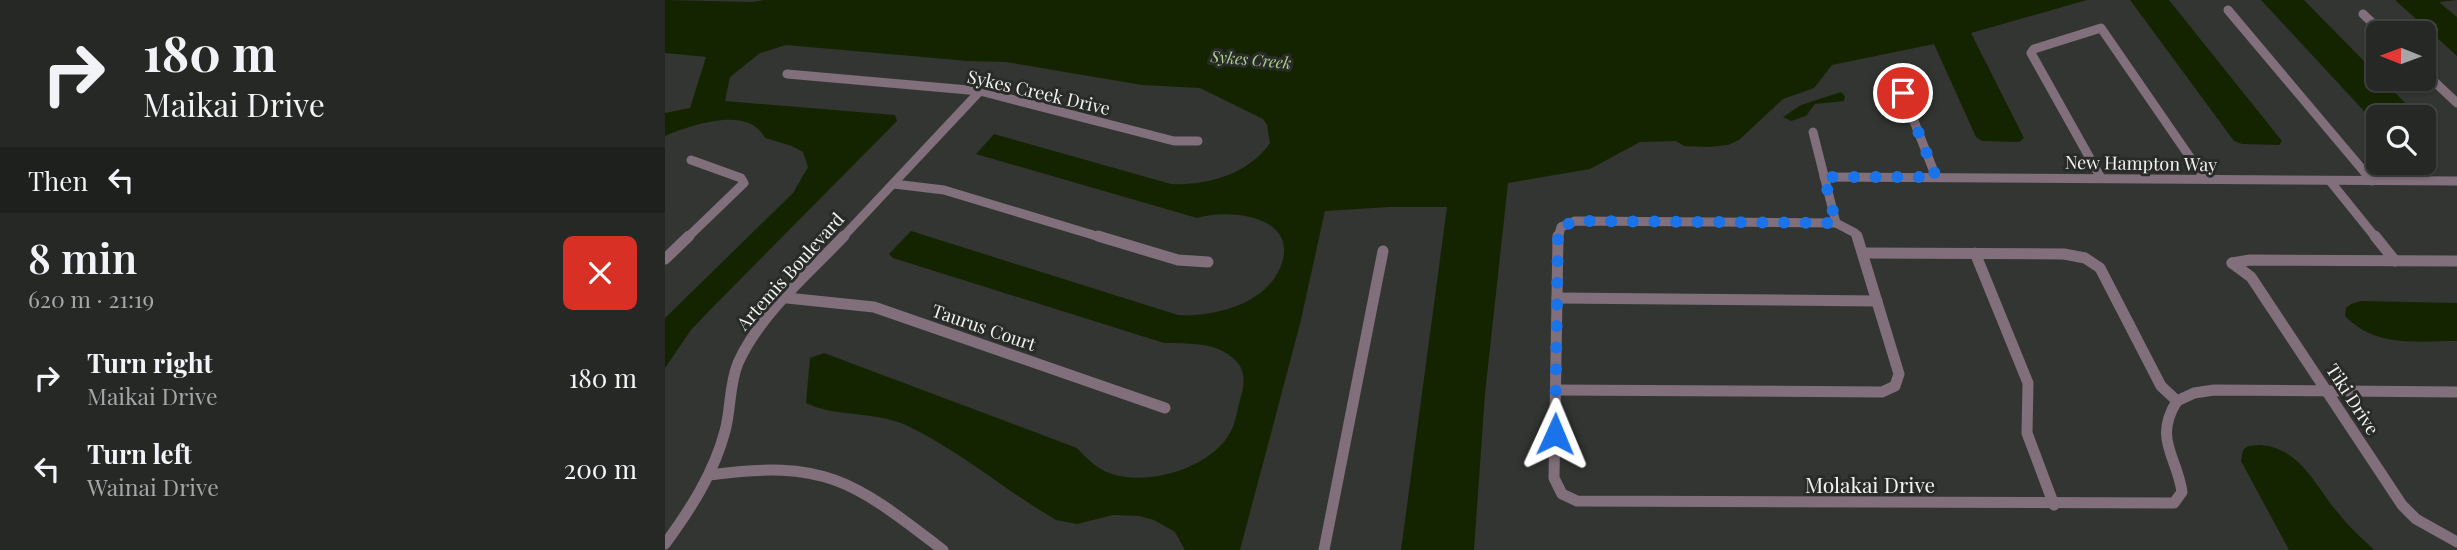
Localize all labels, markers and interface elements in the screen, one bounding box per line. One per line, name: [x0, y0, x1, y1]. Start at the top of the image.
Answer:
text: 180 m: [143, 19, 277, 84]
north arrow: [2366, 21, 2436, 91]
map controls: [2366, 21, 2436, 175]
icon: right: [28, 28, 119, 119]
water label: Sykes Creek: [1209, 45, 1292, 73]
pin: [1873, 63, 1933, 123]
street label: Sykes Creek Drive: [965, 64, 1113, 120]
icon: arrive: [1884, 74, 1922, 112]
text: Maikai Drive: [143, 82, 325, 125]
button: search: [2366, 105, 2436, 175]
street label: New Hampton Way: [2065, 150, 2217, 176]
icon: left: [102, 161, 140, 199]
text: Then: [28, 163, 88, 198]
street label: Artemis Boulevard: [730, 207, 849, 335]
text: 8 min: [28, 229, 137, 285]
button: close: [563, 236, 637, 310]
text: 620 m · 21:19: [28, 283, 154, 314]
street label: Taurus Court: [929, 298, 1040, 356]
text: Turn right: [87, 345, 213, 380]
icon: right: [28, 359, 66, 397]
street label: Tiki Drive: [2321, 359, 2385, 439]
text: 180 m: [569, 360, 637, 395]
text: Maikai Drive: [87, 380, 218, 411]
position arrow: [1518, 397, 1592, 471]
text: Turn left: [87, 436, 192, 471]
icon: left: [28, 450, 66, 488]
text: 200 m: [564, 451, 637, 486]
street label: Molakai Drive: [1805, 470, 1935, 498]
text: Wainai Drive: [87, 471, 219, 502]

